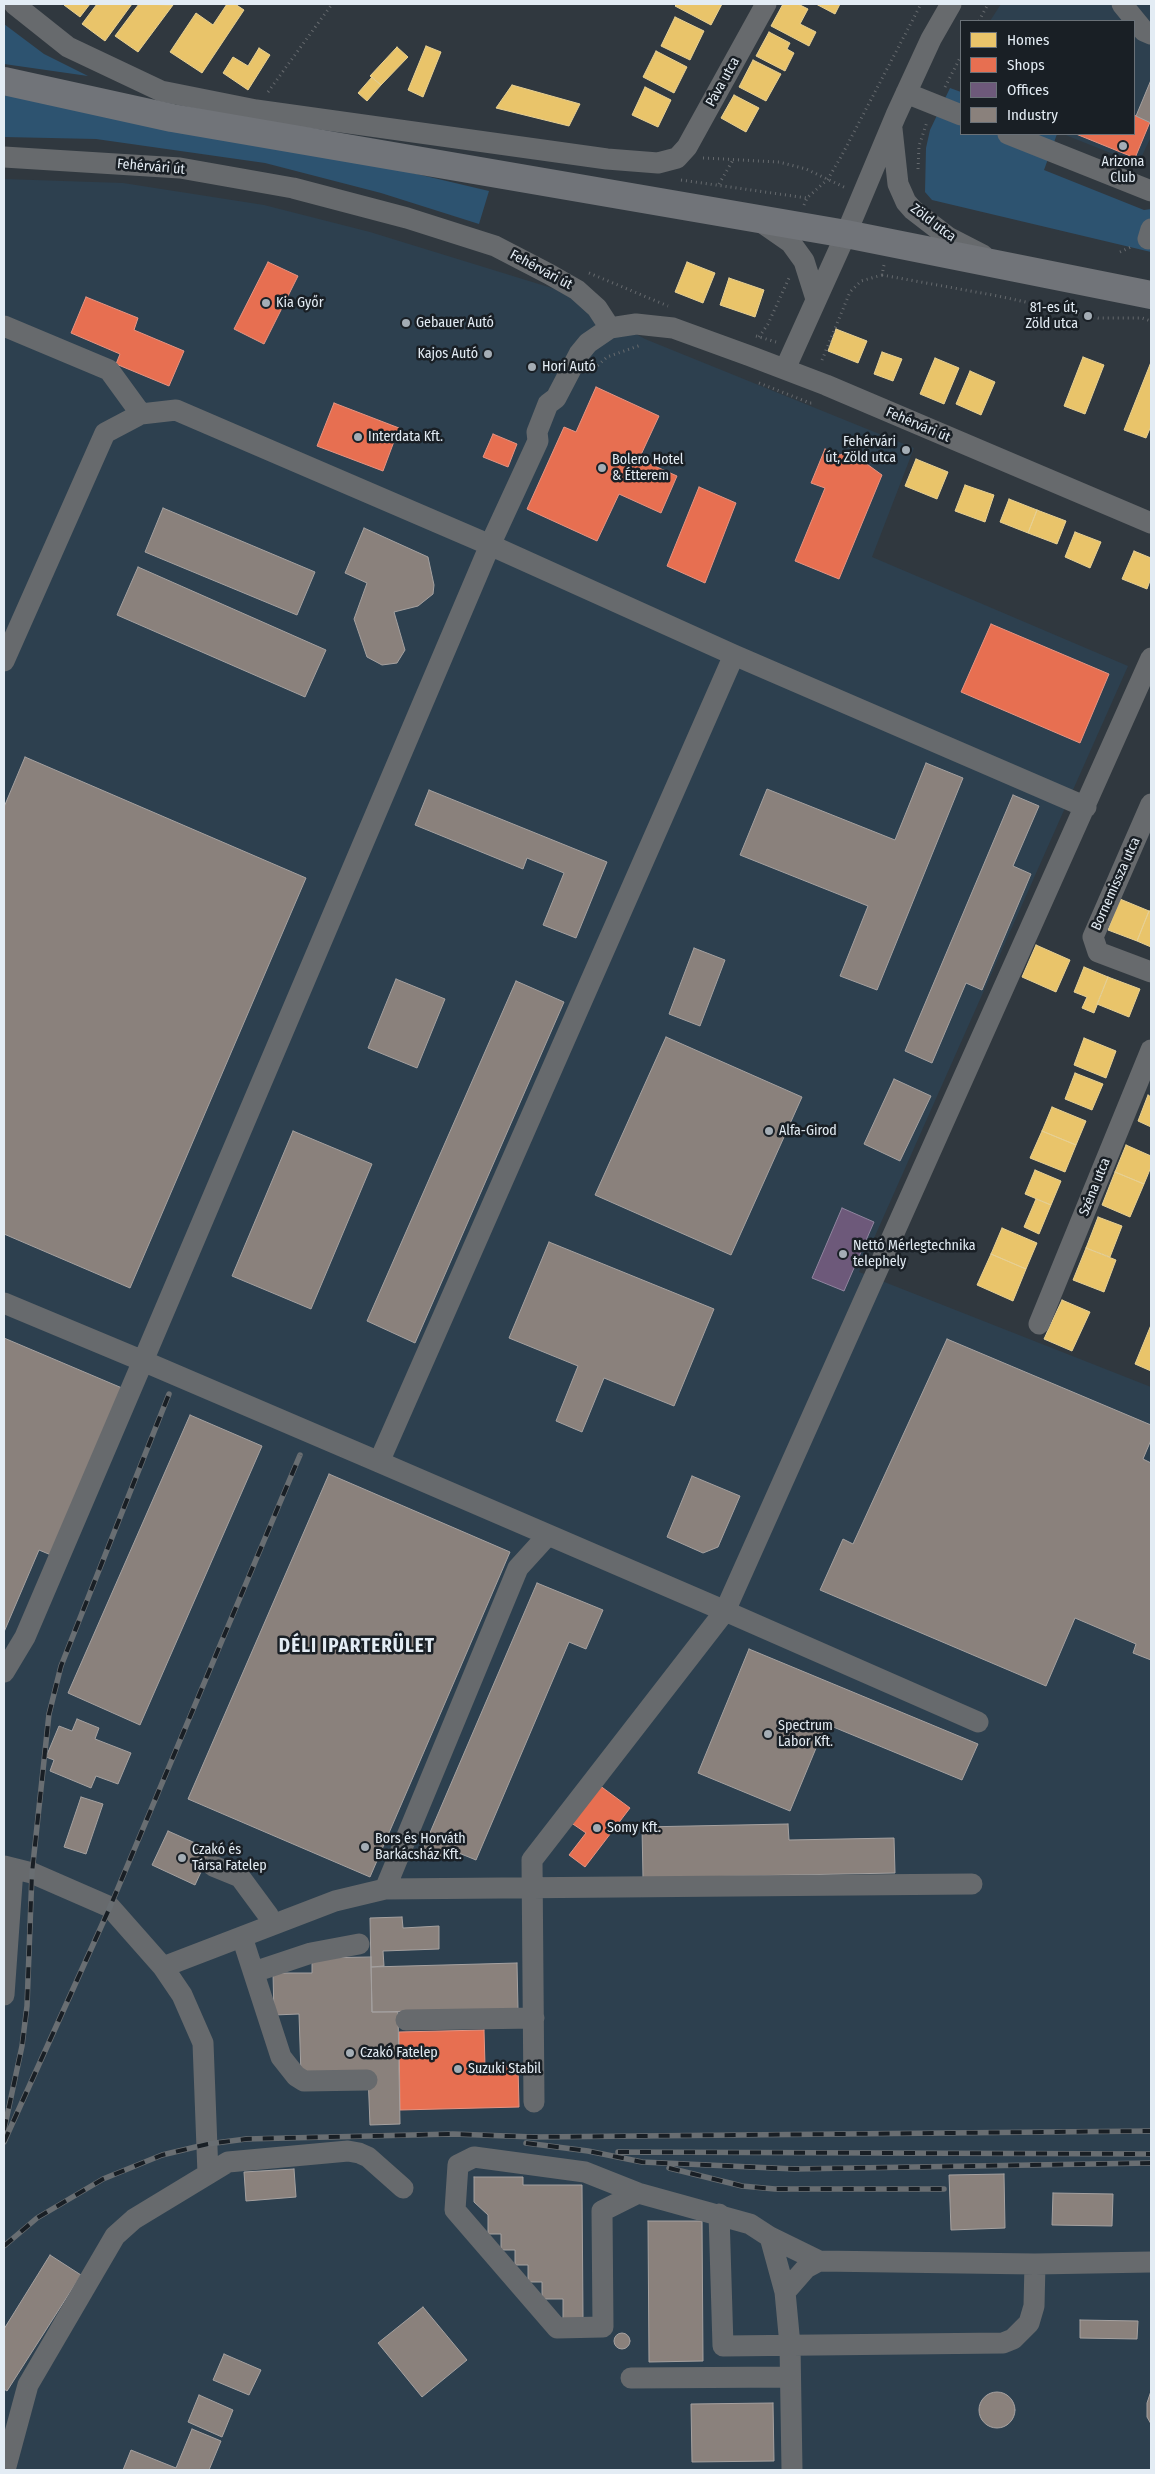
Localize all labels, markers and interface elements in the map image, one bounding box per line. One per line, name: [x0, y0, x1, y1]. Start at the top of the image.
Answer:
legend: [960, 20, 1135, 135]
text: Homes: [1007, 31, 1049, 49]
street label: Páva utca: [703, 54, 743, 110]
text: Shops: [1007, 56, 1045, 74]
text: Offices: [1007, 81, 1049, 99]
text: Industry: [1007, 106, 1058, 124]
marker: Arizona Club: [1117, 140, 1129, 152]
place label: Arizona Club: [1102, 154, 1144, 186]
street label: Fehérvári út: [116, 156, 186, 178]
street label: Zöld utca: [907, 200, 959, 246]
street label: Fehérvári út: [507, 247, 575, 293]
place label: Kia Győr: [276, 295, 324, 311]
marker: Kia Győr: [260, 297, 272, 309]
place label: 81-es út, Zöld utca: [1026, 300, 1078, 332]
marker: 81-es út, Zöld utca: [1082, 310, 1094, 322]
place label: Gebauer Autó: [416, 315, 494, 331]
marker: Gebauer Autó: [400, 317, 412, 329]
place label: Kajos Autó: [417, 346, 478, 362]
marker: Kajos Autó: [482, 348, 494, 360]
place label: Hori Autó: [542, 359, 596, 375]
marker: Hori Autó: [526, 361, 538, 373]
street label: Fehérvári út: [883, 404, 953, 446]
place label: Interdata Kft.: [368, 429, 443, 445]
marker: Interdata Kft.: [352, 431, 364, 443]
place label: Fehérvári út, Zöld utca: [825, 434, 896, 467]
marker: Fehérvári út, Zöld utca: [900, 444, 912, 456]
place label: Bolero Hotel & Étterem: [612, 452, 684, 484]
marker: Bolero Hotel & Étterem: [596, 462, 608, 474]
street label: Bornemissza utca: [1088, 835, 1144, 933]
place label: Alfa-Girod: [779, 1123, 837, 1139]
marker: Alfa-Girod: [763, 1125, 775, 1137]
street label: Széna utca: [1076, 1156, 1114, 1218]
place label: Nettó Mérlegtechnika telephely: [853, 1238, 976, 1270]
marker: Nettó Mérlegtechnika telephely: [837, 1248, 849, 1260]
district label: DÉLI IPARTERÜLET: [277, 1636, 437, 1658]
place label: Spectrum Labor Kft.: [778, 1718, 833, 1750]
marker: Spectrum Labor Kft.: [762, 1728, 774, 1740]
place label: Somy Kft.: [607, 1820, 661, 1836]
marker: Somy Kft.: [591, 1822, 603, 1834]
place label: Bors és Horváth Barkácsház Kft.: [375, 1831, 466, 1864]
marker: Bors és Horváth Barkácsház Kft.: [359, 1841, 371, 1853]
place label: Czakó és Társa Fatelep: [192, 1842, 267, 1874]
marker: Czakó és Társa Fatelep: [176, 1852, 188, 1864]
place label: Czakó Fatelep: [360, 2045, 438, 2061]
marker: Czakó Fatelep: [344, 2047, 356, 2059]
place label: Suzuki Stabil: [468, 2061, 541, 2077]
marker: Suzuki Stabil: [452, 2063, 464, 2075]

